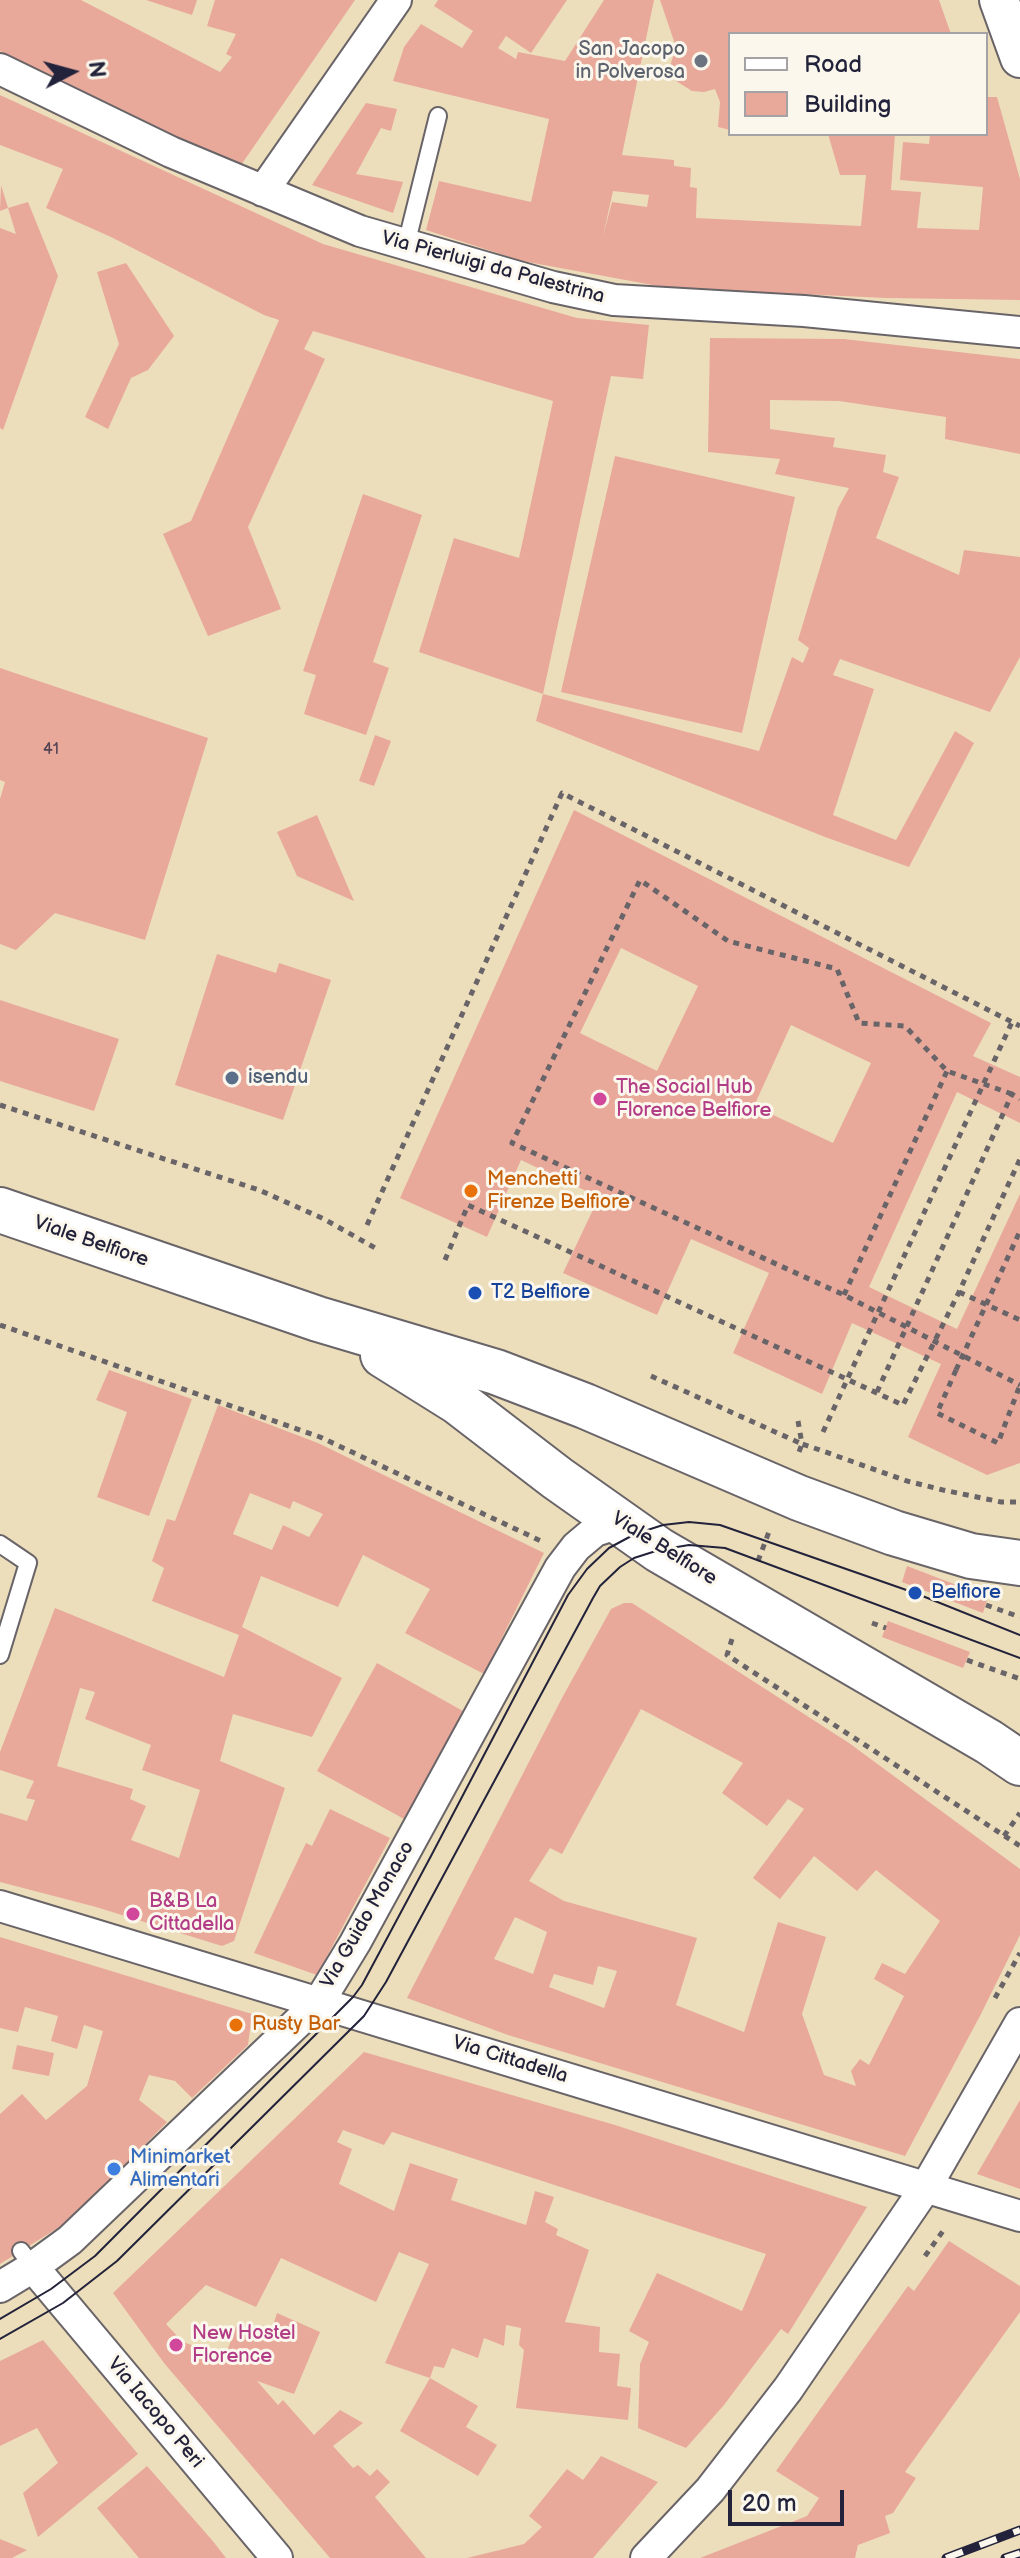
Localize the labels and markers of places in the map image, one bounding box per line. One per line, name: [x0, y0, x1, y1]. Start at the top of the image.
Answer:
place label: San Jacopo in Polverosa: [575, 38, 685, 85]
marker: San Jacopo in Polverosa: [692, 52, 710, 70]
place label: isendu: [248, 1066, 308, 1090]
marker: isendu: [223, 1069, 241, 1087]
place label: The Social Hub Florence Belfiore: [616, 1076, 771, 1123]
marker: The Social Hub Florence Belfiore: [591, 1090, 609, 1108]
place label: Menchetti Firenze Belfiore: [487, 1168, 630, 1215]
marker: Menchetti Firenze Belfiore: [462, 1182, 480, 1200]
place label: T2 Belfiore: [491, 1281, 590, 1305]
marker: T2 Belfiore: [466, 1284, 484, 1302]
place label: Belfiore: [931, 1581, 1001, 1605]
marker: Belfiore: [906, 1584, 924, 1602]
place label: B&B La Cittadella: [149, 1890, 234, 1937]
marker: B&B La Cittadella: [124, 1905, 142, 1923]
place label: Rusty Bar: [252, 2013, 340, 2037]
marker: Rusty Bar: [227, 2016, 245, 2034]
place label: Minimarket Alimentari: [130, 2146, 230, 2193]
marker: Minimarket Alimentari: [105, 2160, 123, 2178]
place label: New Hostel Florence: [192, 2322, 295, 2369]
marker: New Hostel Florence: [167, 2336, 185, 2354]

